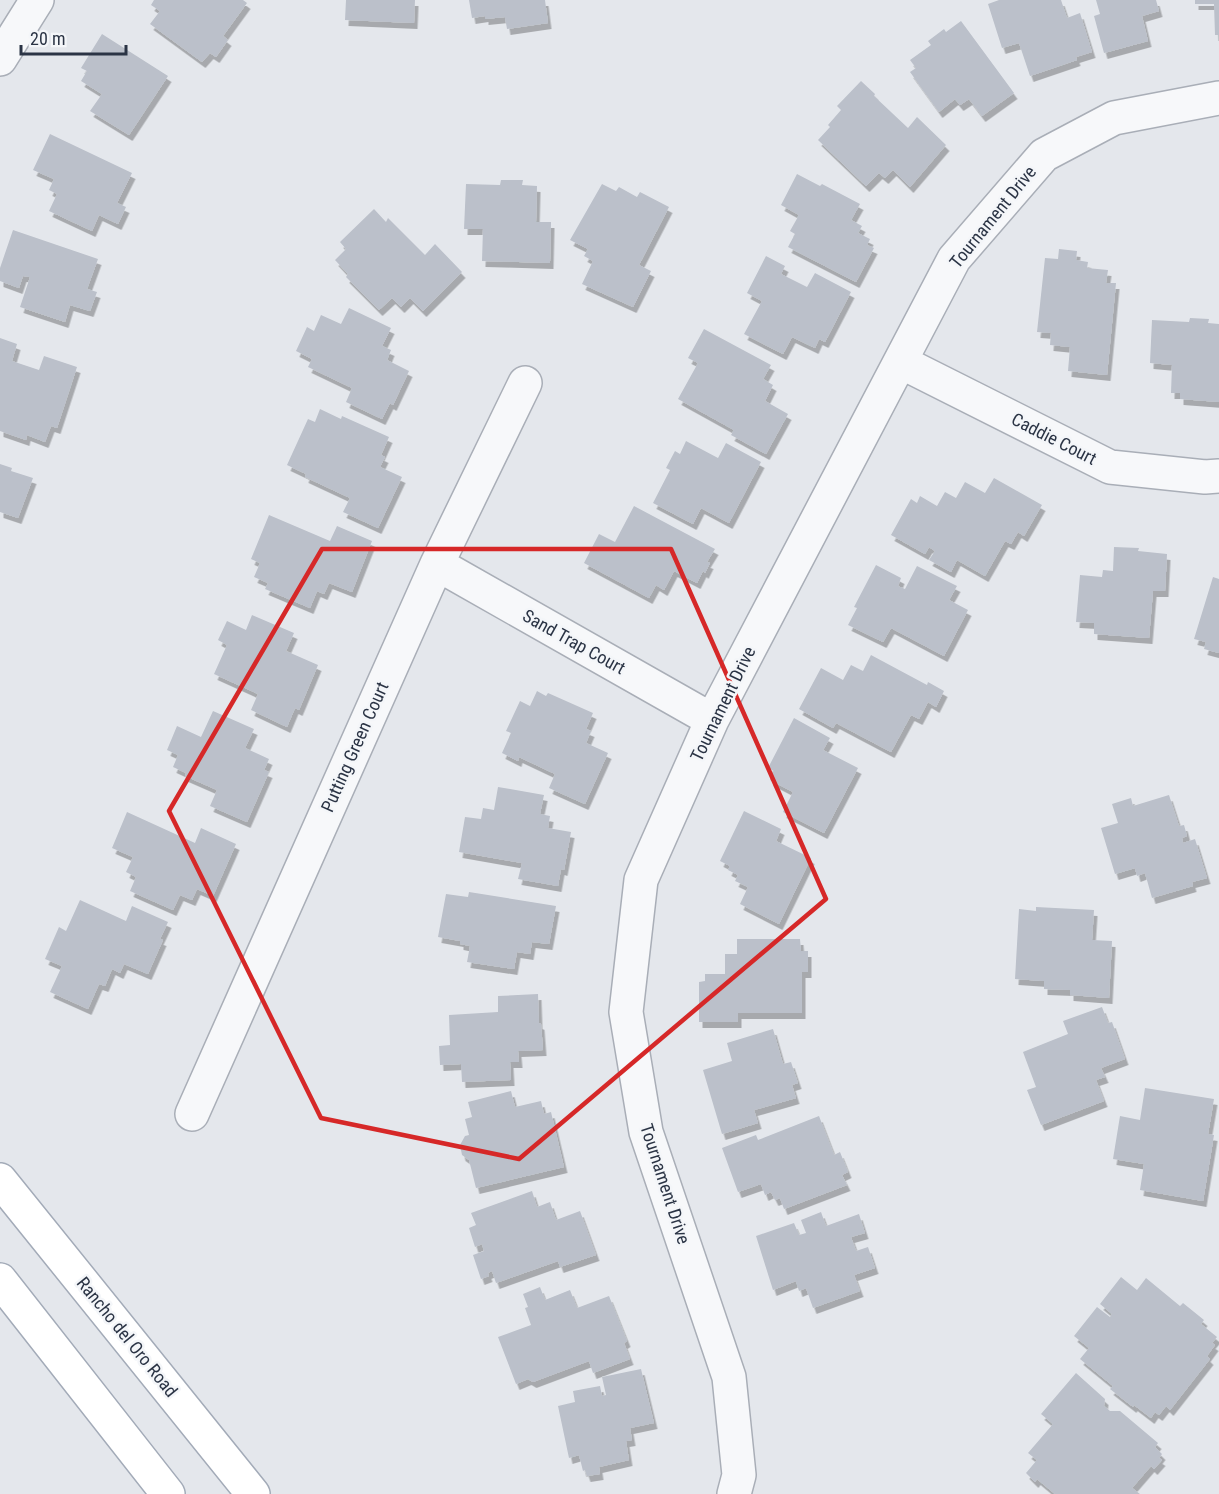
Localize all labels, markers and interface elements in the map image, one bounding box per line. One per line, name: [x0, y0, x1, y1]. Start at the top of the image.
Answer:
scale bar: [21, 18, 126, 56]
text: 20 m: [30, 28, 65, 49]
street label: Tournament Drive: [945, 161, 1040, 272]
street label: Caddie Court: [1008, 408, 1100, 469]
street label: Sand Trap Court: [519, 605, 629, 678]
street label: Tournament Drive: [686, 643, 759, 765]
street label: Putting Green Court: [316, 679, 393, 815]
street label: Tournament Drive: [636, 1121, 695, 1247]
street label: Rancho del Oro Road: [73, 1273, 182, 1401]

